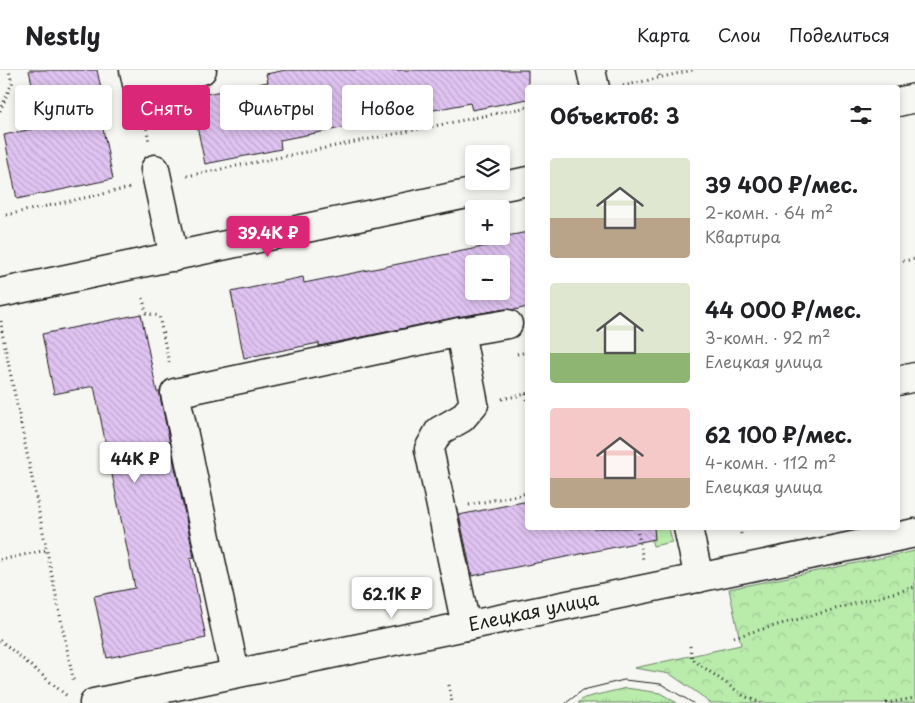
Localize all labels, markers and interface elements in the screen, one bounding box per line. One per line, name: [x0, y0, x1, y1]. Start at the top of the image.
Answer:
text: Nestly: [25, 17, 101, 53]
text: Карта: [637, 21, 690, 48]
text: Слои: [718, 21, 761, 48]
text: Поделиться: [789, 21, 890, 48]
chip: Купить: [15, 85, 112, 130]
chip: Снять: [122, 85, 210, 130]
chip: Фильтры: [220, 85, 332, 130]
chip: Новое: [342, 85, 433, 130]
text: Объектов: 3: [550, 99, 680, 131]
icon: filters: [847, 101, 875, 129]
map controls: [465, 145, 510, 300]
button: layers: [465, 145, 510, 190]
text: 39 400 ₽/мес.: [705, 168, 858, 200]
icon: home: [590, 178, 650, 238]
button: +: [465, 200, 510, 245]
text: 2-комн. · 64 m²: [705, 200, 833, 224]
pin: 39.4K ₽: [222, 216, 314, 258]
text: 39.4K ₽: [237, 220, 299, 244]
text: Квартира: [705, 224, 780, 248]
button: −: [465, 255, 510, 300]
text: 44 000 ₽/мес.: [705, 293, 861, 325]
icon: home: [590, 303, 650, 363]
text: 3-комн. · 92 m²: [705, 325, 830, 349]
text: Елецкая улица: [705, 349, 823, 373]
text: 62 100 ₽/мес.: [705, 418, 852, 450]
icon: home: [590, 428, 650, 488]
pin: 44K ₽: [100, 442, 170, 484]
text: 44K ₽: [111, 446, 159, 470]
text: 4-комн. · 112 m²: [705, 450, 836, 474]
text: Елецкая улица: [705, 474, 823, 498]
pin: 62.1K ₽: [346, 576, 438, 619]
text: 62.1K ₽: [363, 581, 421, 605]
street label: Елецкая улица: [466, 584, 602, 637]

